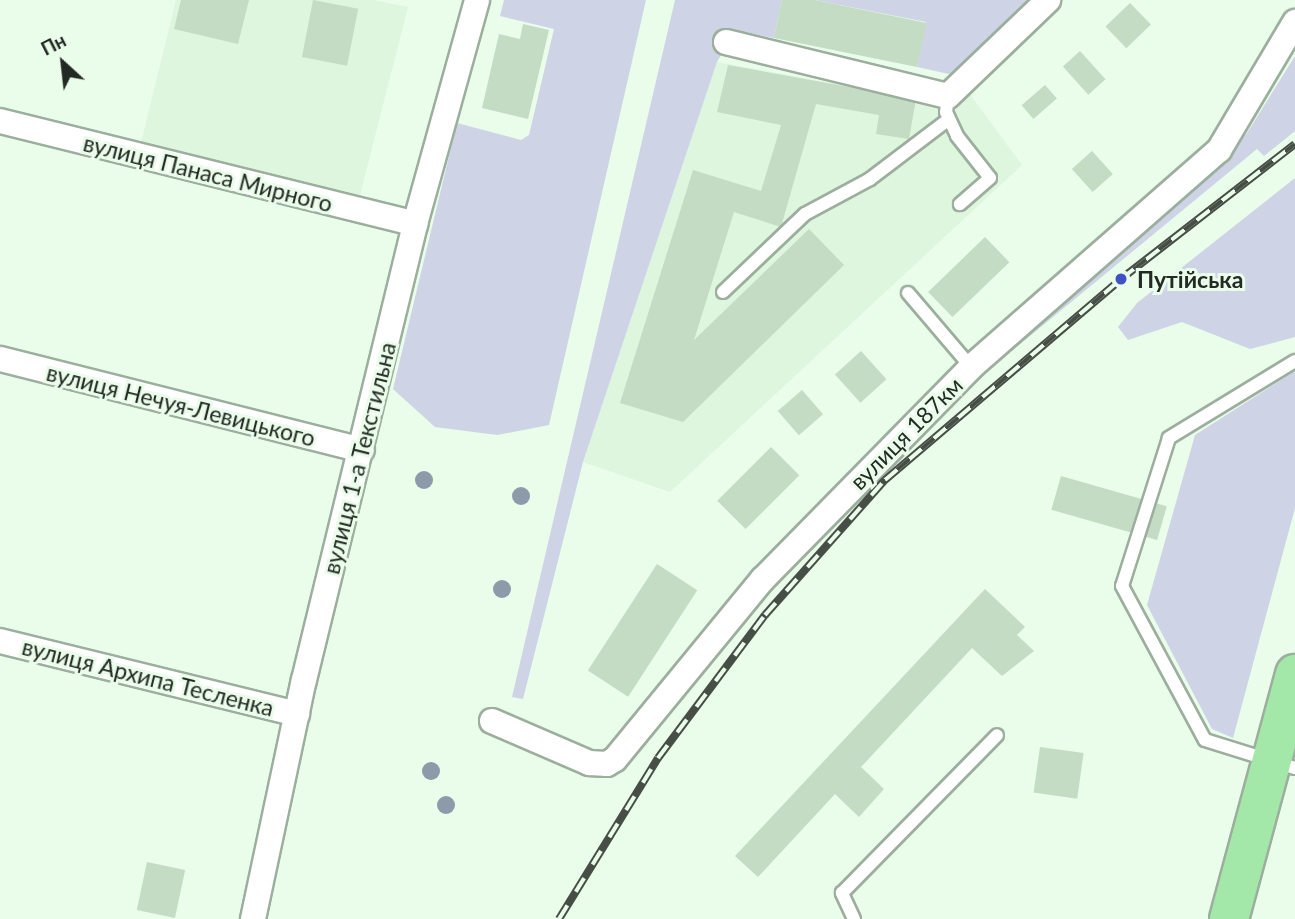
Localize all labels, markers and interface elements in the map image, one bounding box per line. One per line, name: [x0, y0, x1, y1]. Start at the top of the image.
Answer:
north arrow: [28, 28, 98, 98]
text: Пн: [37, 28, 70, 60]
street label: вулиця Панаса Мирного: [81, 129, 335, 217]
place label: Путійська: [1137, 265, 1243, 293]
marker: Путійська: [1111, 269, 1131, 289]
street label: вулиця 1-а Текстильна: [317, 339, 401, 577]
street label: вулиця Нечуя-Левицького: [44, 358, 318, 452]
street label: вулиця 187км: [844, 371, 968, 495]
street label: вулиця Архипа Тесленка: [19, 632, 277, 722]

